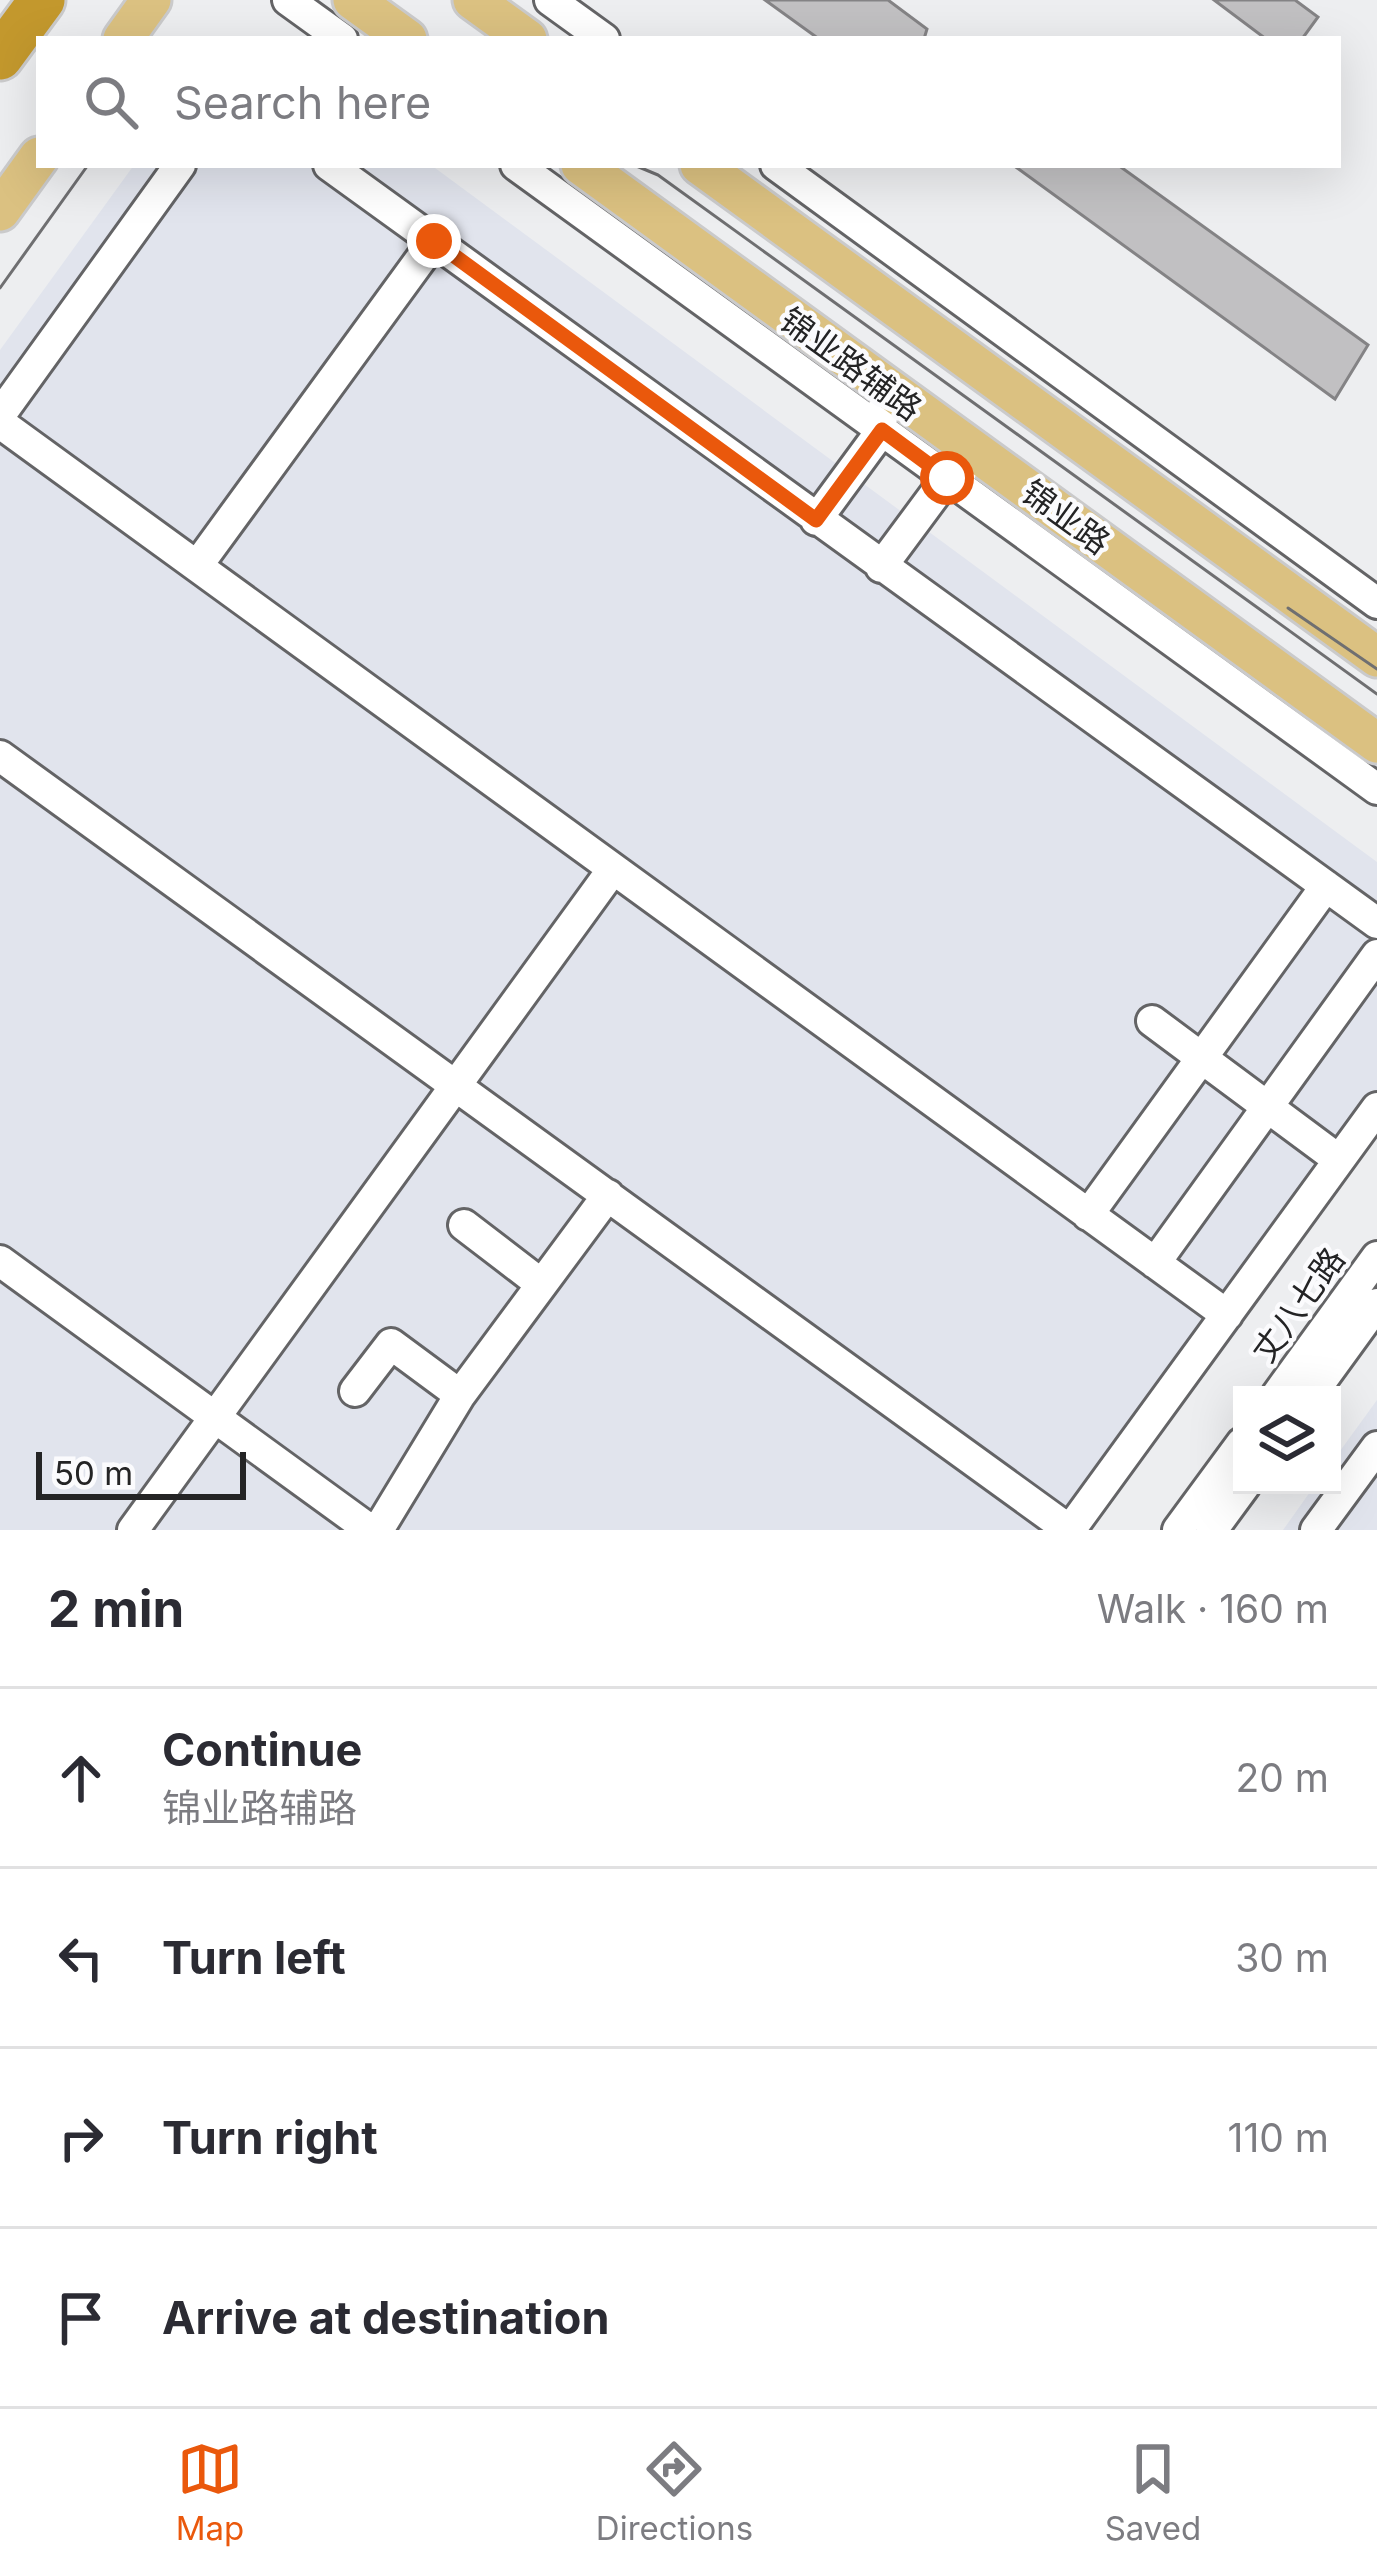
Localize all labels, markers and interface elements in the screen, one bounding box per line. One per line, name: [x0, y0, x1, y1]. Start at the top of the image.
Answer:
search box: [36, 36, 1341, 168]
icon: search: [78, 69, 144, 135]
text: Search here: [174, 75, 431, 130]
route end: [407, 214, 461, 268]
street label: 锦业路辅路: [773, 299, 929, 429]
route start: [920, 451, 974, 505]
street label: 锦业路: [1014, 472, 1118, 562]
street label: 丈八七路: [1243, 1240, 1353, 1370]
map controls: [1233, 1386, 1341, 1494]
button: layers: [1233, 1386, 1341, 1494]
scale bar: [36, 1446, 246, 1499]
text: 50 m: [54, 1453, 133, 1493]
text: 2 min: [48, 1578, 184, 1639]
text: Walk · 160 m: [1097, 1585, 1329, 1632]
text: Continue: [162, 1722, 362, 1777]
icon: ahead: [48, 1745, 114, 1811]
text: 20 m: [1235, 1754, 1329, 1801]
text: 锦业路辅路: [162, 1784, 357, 1831]
icon: left: [48, 1925, 114, 1991]
text: Turn left: [162, 1930, 346, 1985]
text: 30 m: [1235, 1934, 1329, 1981]
icon: right: [48, 2105, 114, 2171]
text: Turn right: [162, 2110, 378, 2165]
text: 110 m: [1228, 2114, 1329, 2161]
icon: arrive: [48, 2285, 114, 2351]
text: Arrive at destination: [162, 2290, 609, 2345]
tab: Map: [176, 2436, 244, 2548]
tab: Directions: [596, 2436, 753, 2548]
tab: Saved: [1105, 2436, 1201, 2548]

